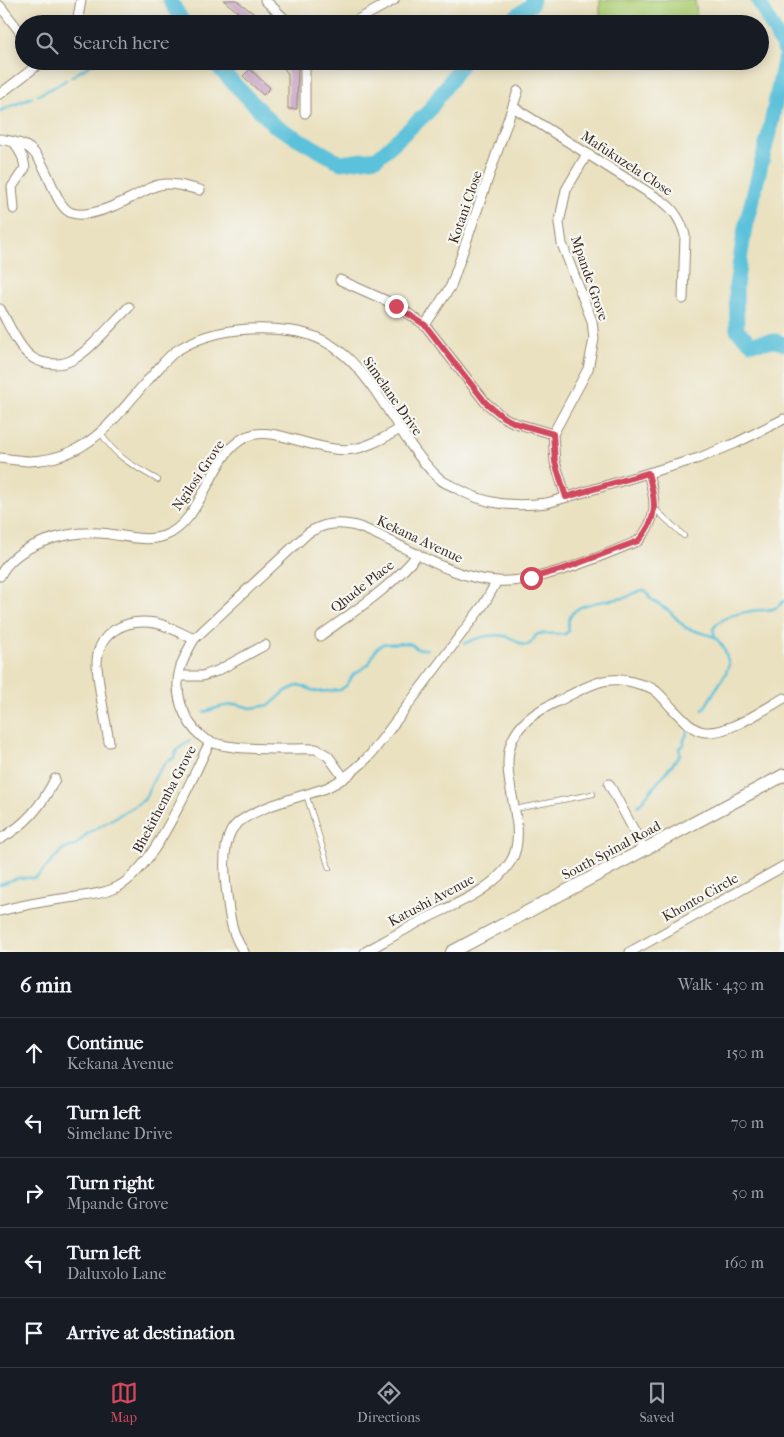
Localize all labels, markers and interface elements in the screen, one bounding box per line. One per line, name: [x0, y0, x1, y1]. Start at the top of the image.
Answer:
search box: [15, 15, 769, 70]
icon: search: [33, 29, 61, 57]
text: Search here: [73, 32, 169, 54]
street label: Mafukuzela Close: [578, 127, 676, 199]
street label: Kotani Close: [445, 168, 486, 246]
street label: Mpande Grove: [567, 233, 612, 323]
route end: [385, 295, 408, 318]
street label: Simelane Drive: [359, 354, 426, 439]
street label: Ngilosi Grove: [169, 437, 228, 514]
street label: Kekana Avenue: [374, 512, 466, 567]
street label: Qhude Place: [327, 556, 397, 616]
route start: [520, 567, 543, 590]
street label: Bhekithemba Grove: [129, 742, 200, 856]
street label: South Spinal Road: [559, 817, 664, 884]
street label: Khonto Circle: [659, 870, 741, 925]
street label: Katushi Avenue: [385, 871, 477, 930]
text: 6 min: [20, 973, 72, 997]
text: Walk · 430 m: [678, 975, 764, 994]
text: Continue: [67, 1032, 143, 1054]
icon: ahead: [20, 1039, 48, 1067]
text: 150 m: [726, 1043, 764, 1062]
text: Kekana Avenue: [67, 1054, 174, 1073]
text: Turn left: [67, 1102, 141, 1124]
icon: left: [20, 1109, 48, 1137]
text: 70 m: [731, 1113, 764, 1132]
text: Simelane Drive: [67, 1124, 172, 1143]
text: Turn right: [67, 1172, 154, 1194]
icon: right: [20, 1179, 48, 1207]
text: 50 m: [732, 1183, 764, 1202]
text: Mpande Grove: [67, 1194, 168, 1213]
text: Turn left: [67, 1242, 141, 1264]
icon: left: [20, 1249, 48, 1277]
text: 160 m: [724, 1253, 764, 1272]
text: Daluxolo Lane: [67, 1264, 166, 1283]
icon: arrive: [20, 1319, 48, 1347]
text: Arrive at destination: [67, 1322, 235, 1344]
tab: Map: [110, 1379, 138, 1426]
tab: Directions: [357, 1379, 420, 1426]
tab: Saved: [640, 1379, 674, 1426]

